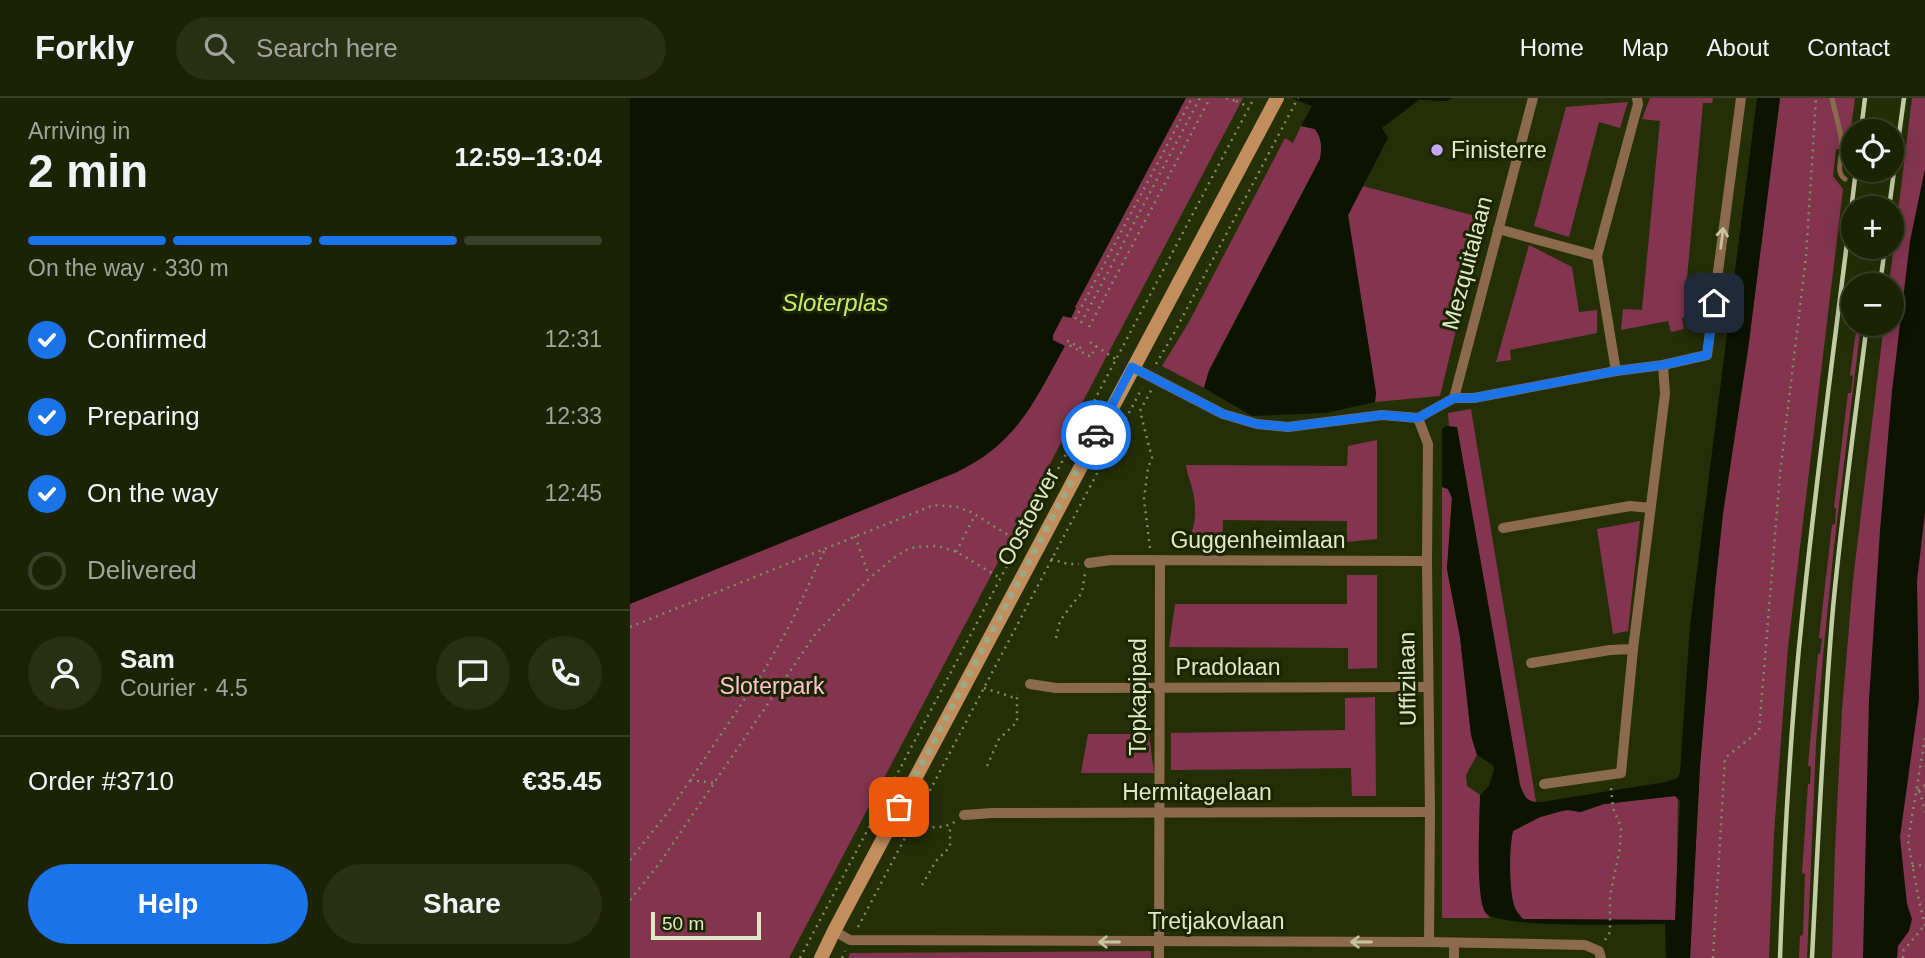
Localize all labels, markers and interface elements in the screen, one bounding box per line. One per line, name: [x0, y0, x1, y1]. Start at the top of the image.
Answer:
search box: [176, 17, 666, 80]
text: Forkly: [35, 29, 134, 66]
icon: search: [200, 29, 238, 67]
text: Search here: [256, 33, 398, 63]
text: Home: [1520, 34, 1584, 61]
text: Map: [1622, 34, 1669, 61]
text: About: [1707, 34, 1769, 61]
text: Contact: [1807, 34, 1890, 61]
text: Arriving in: [28, 118, 130, 144]
map controls: [1841, 119, 1904, 336]
button: locate: [1841, 119, 1904, 182]
place label: Finisterre: [1451, 137, 1547, 163]
text: 12:59–13:04: [455, 142, 602, 172]
marker: Finisterre: [1429, 142, 1445, 158]
text: 2 min: [28, 145, 148, 197]
street label: Mezquitalaan: [1437, 194, 1497, 332]
button: +: [1841, 196, 1904, 259]
one-way arrow: [1716, 228, 1729, 250]
text: On the way · 330 m: [28, 255, 229, 281]
pin: [1684, 273, 1744, 333]
button: −: [1841, 273, 1904, 336]
icon: home: [1695, 284, 1733, 322]
water label: Sloterplas: [782, 289, 888, 316]
icon: check: [28, 321, 66, 359]
text: Confirmed: [87, 324, 207, 354]
text: 12:31: [544, 326, 602, 352]
icon: check: [28, 398, 66, 436]
courier: [1061, 400, 1131, 470]
text: Preparing: [87, 401, 200, 431]
text: 12:33: [544, 403, 602, 429]
icon: car: [1077, 416, 1115, 454]
street label: Oostoever: [992, 464, 1065, 570]
icon: check: [28, 475, 66, 513]
text: On the way: [87, 478, 219, 508]
text: 12:45: [544, 480, 602, 506]
street label: Guggenheimlaan: [1170, 527, 1346, 553]
text: Delivered: [87, 555, 197, 585]
street label: Uffizilaan: [1393, 632, 1421, 726]
button: person: [28, 636, 102, 710]
button: chat: [436, 636, 510, 710]
button: phone: [528, 636, 602, 710]
street label: Topkapipad: [1125, 638, 1151, 756]
text: Sam: [120, 644, 175, 674]
street label: Pradolaan: [1176, 654, 1280, 680]
park label: Sloterpark: [720, 673, 825, 699]
text: Courier · 4.5: [120, 675, 248, 701]
text: Order #3710: [28, 766, 174, 796]
text: €35.45: [522, 766, 602, 796]
pin: [869, 777, 929, 837]
street label: Hermitagelaan: [1122, 779, 1272, 805]
icon: bag: [880, 788, 918, 826]
button: Help: [28, 864, 308, 944]
button: Share: [322, 864, 602, 944]
street label: Tretjakovlaan: [1147, 908, 1285, 934]
scale bar: [651, 909, 761, 941]
text: 50 m: [662, 913, 704, 934]
one-way arrow: [1097, 935, 1120, 949]
one-way arrow: [1349, 935, 1372, 949]

